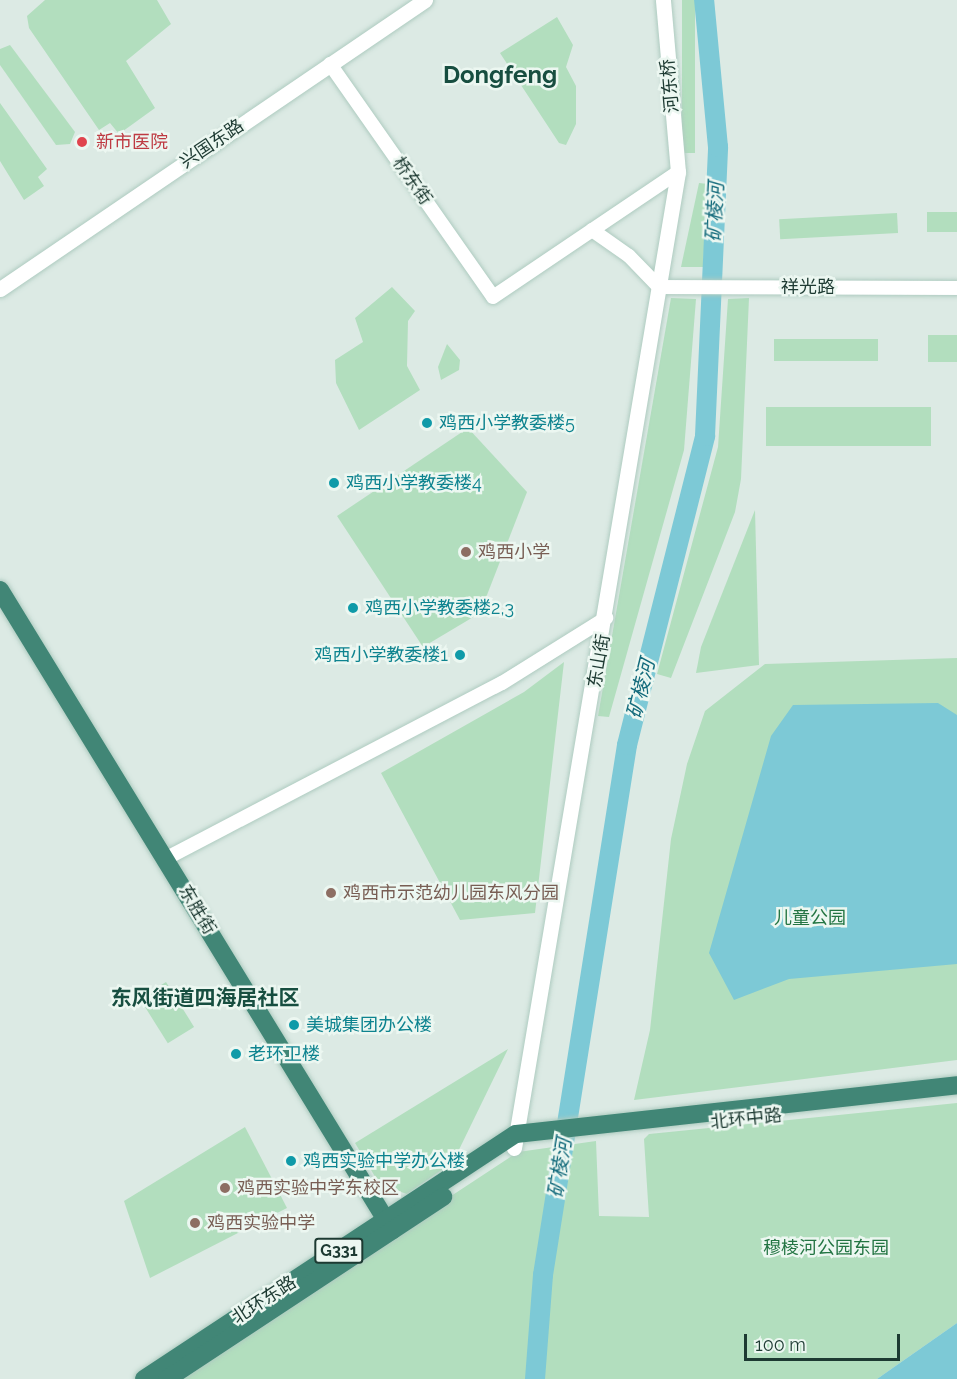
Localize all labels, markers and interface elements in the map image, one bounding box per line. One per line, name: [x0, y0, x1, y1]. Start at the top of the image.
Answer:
street label: 河东桥: [657, 58, 683, 114]
district label: Dongfeng: [443, 61, 557, 89]
street label: 兴国东路: [176, 115, 248, 173]
place label: 新市医院: [96, 131, 168, 153]
marker: 新市医院: [73, 133, 91, 151]
street label: 桥东街: [388, 153, 436, 209]
water label: 矿棱河: [701, 181, 729, 243]
street label: 祥光路: [781, 276, 835, 298]
place label: 鸡西小学教委楼5: [439, 412, 575, 434]
marker: 鸡西小学教委楼5: [420, 416, 434, 430]
place label: 鸡西小学教委楼4: [346, 472, 482, 494]
marker: 鸡西小学教委楼4: [327, 476, 341, 490]
place label: 鸡西小学: [478, 541, 550, 563]
marker: 鸡西小学: [459, 545, 473, 559]
place label: 鸡西小学教委楼2,3: [365, 597, 514, 619]
marker: 鸡西小学教委楼2,3: [346, 601, 360, 615]
street label: 东山街: [584, 633, 614, 689]
place label: 鸡西小学教委楼1: [314, 644, 448, 666]
marker: 鸡西小学教委楼1: [453, 648, 467, 662]
water label: 矿棱河: [622, 657, 660, 721]
street label: 东胜街: [174, 881, 220, 939]
place label: 鸡西市示范幼儿园东风分园: [343, 882, 559, 904]
marker: 鸡西市示范幼儿园东风分园: [324, 886, 338, 900]
park label: 儿童公园: [774, 907, 846, 929]
district label: 东风街道四海居社区: [111, 985, 299, 1011]
place label: 美城集团办公楼: [306, 1014, 432, 1036]
marker: 美城集团办公楼: [287, 1018, 301, 1032]
place label: 老环卫楼: [248, 1043, 320, 1065]
marker: 老环卫楼: [229, 1047, 243, 1061]
street label: 北环中路: [709, 1104, 783, 1134]
water label: 矿棱河: [543, 1136, 577, 1200]
place label: 鸡西实验中学办公楼: [303, 1150, 465, 1172]
marker: 鸡西实验中学办公楼: [284, 1154, 298, 1168]
place label: 鸡西实验中学东校区: [237, 1177, 399, 1199]
marker: 鸡西实验中学东校区: [218, 1181, 232, 1195]
place label: 鸡西实验中学: [207, 1212, 315, 1234]
marker: 鸡西实验中学: [188, 1216, 202, 1230]
park label: 穆棱河公园东园: [763, 1237, 889, 1259]
road number: G331: [314, 1238, 364, 1264]
street label: 北环东路: [228, 1271, 300, 1329]
scale bar: [747, 1322, 903, 1360]
text: 100 m: [755, 1334, 806, 1355]

